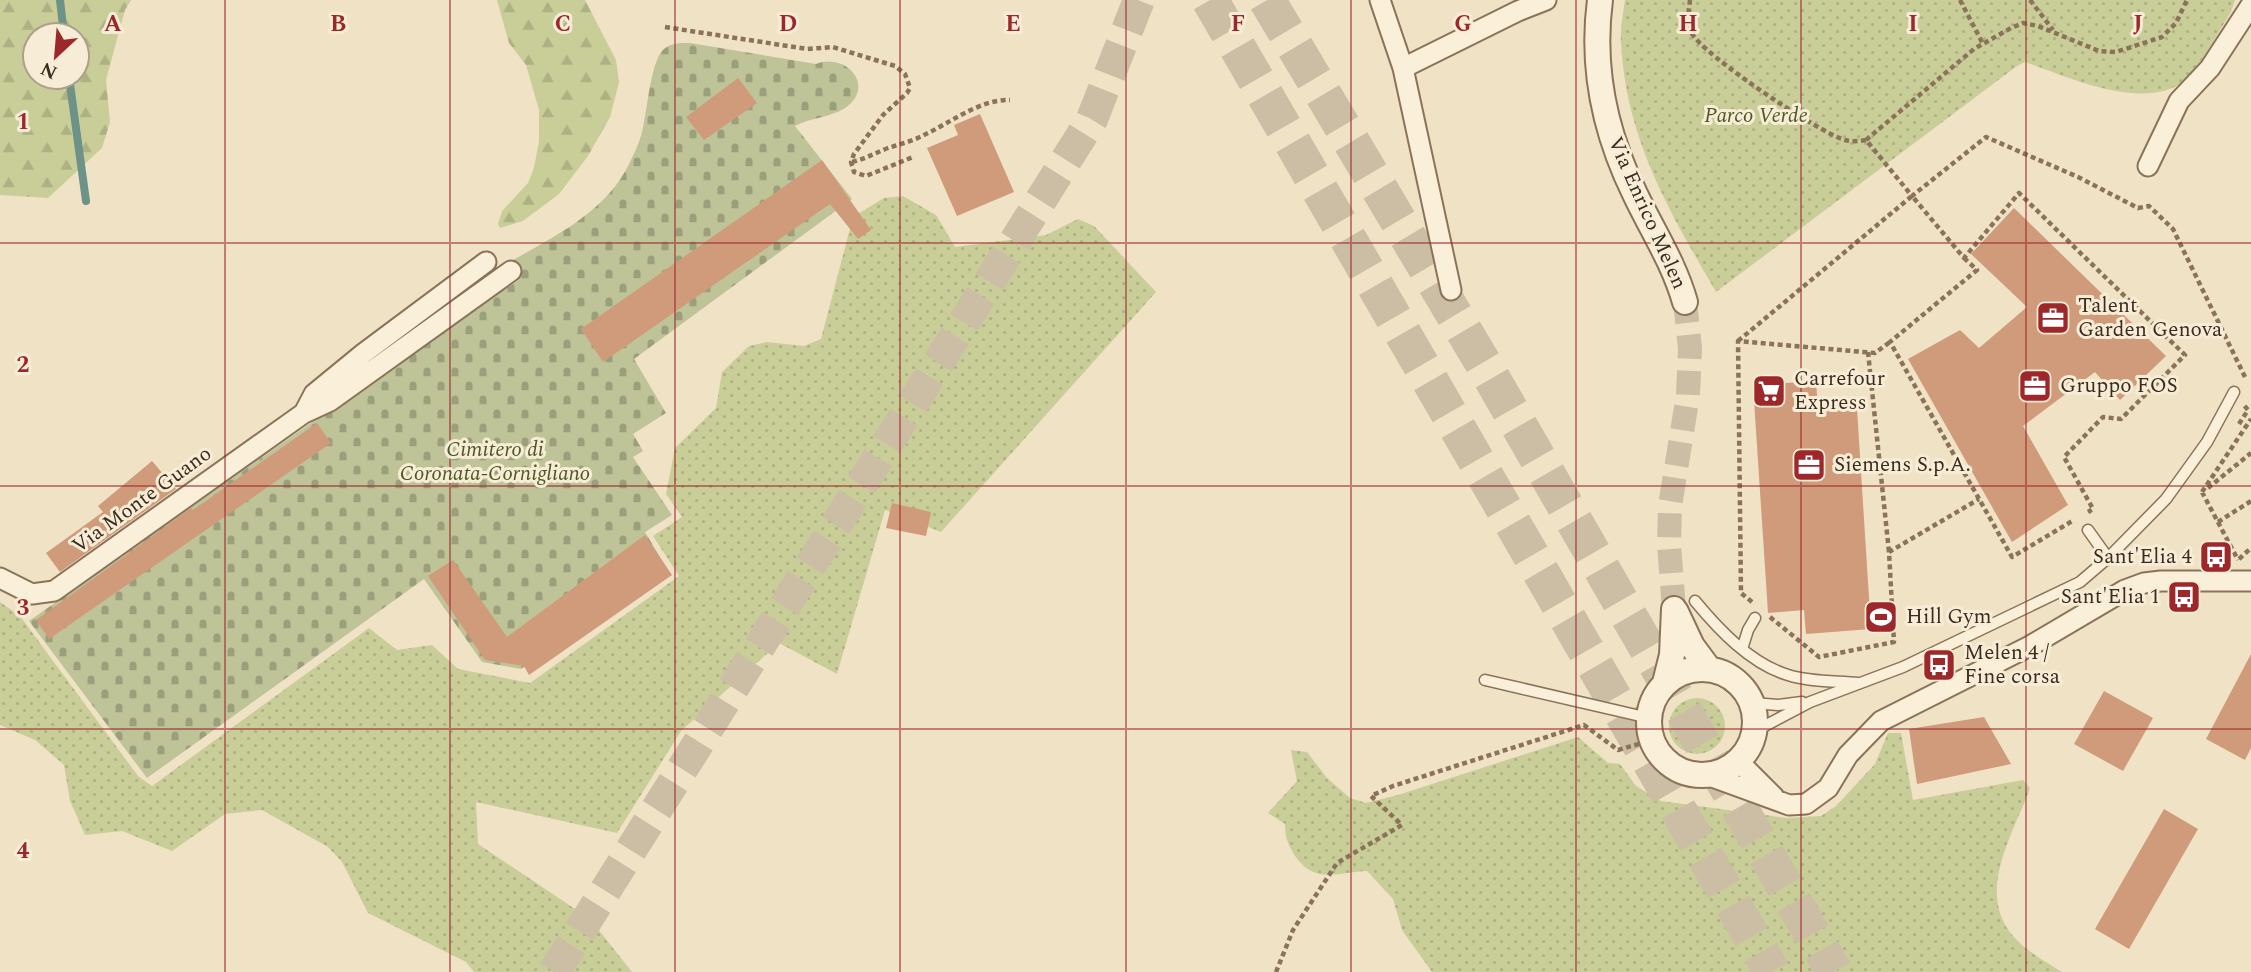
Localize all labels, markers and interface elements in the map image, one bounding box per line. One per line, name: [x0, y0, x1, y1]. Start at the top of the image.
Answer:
text: A: [104, 7, 122, 42]
text: B: [330, 7, 346, 42]
text: C: [555, 7, 571, 42]
text: D: [779, 7, 797, 42]
text: E: [1005, 7, 1021, 42]
text: F: [1231, 7, 1245, 42]
text: G: [1454, 7, 1472, 42]
text: H: [1678, 7, 1698, 42]
text: I: [1908, 7, 1918, 42]
text: J: [2133, 7, 2143, 42]
north arrow: [21, 21, 91, 91]
text: N: [36, 53, 63, 86]
park label: Parco Verde: [1704, 100, 1808, 132]
text: 1: [17, 105, 29, 140]
street label: Via Enrico Melen: [1599, 132, 1695, 294]
place label: Talent Garden Genova: [2078, 290, 2223, 346]
office icon: Talent Garden Genova: [2034, 299, 2072, 337]
text: 2: [17, 348, 30, 383]
place label: Carrefour Express: [1794, 363, 1885, 419]
office icon: Gruppo FOS: [2016, 367, 2054, 405]
place label: Gruppo FOS: [2060, 370, 2178, 402]
supermarket icon: Carrefour Express: [1750, 372, 1788, 410]
park label: Cimitero di Coronata-Cornigliano: [400, 434, 590, 490]
street label: Via Monte Guano: [65, 438, 219, 562]
office icon: Siemens S.p.A.: [1790, 446, 1828, 484]
place label: Siemens S.p.A.: [1834, 449, 1971, 481]
bus stop icon: Sant'Elia 4: [2197, 538, 2235, 576]
place label: Sant'Elia 4: [2093, 541, 2192, 573]
bus stop icon: Sant'Elia 1: [2165, 578, 2203, 616]
place label: Sant'Elia 1: [2061, 581, 2160, 613]
text: 3: [17, 591, 30, 626]
sports icon: Hill Gym: [1862, 598, 1900, 636]
place label: Hill Gym: [1906, 601, 1991, 633]
place label: Melen 4 / Fine corsa: [1964, 637, 2061, 693]
bus stop icon: Melen 4 / Fine corsa: [1920, 646, 1958, 684]
text: 4: [17, 834, 30, 869]

